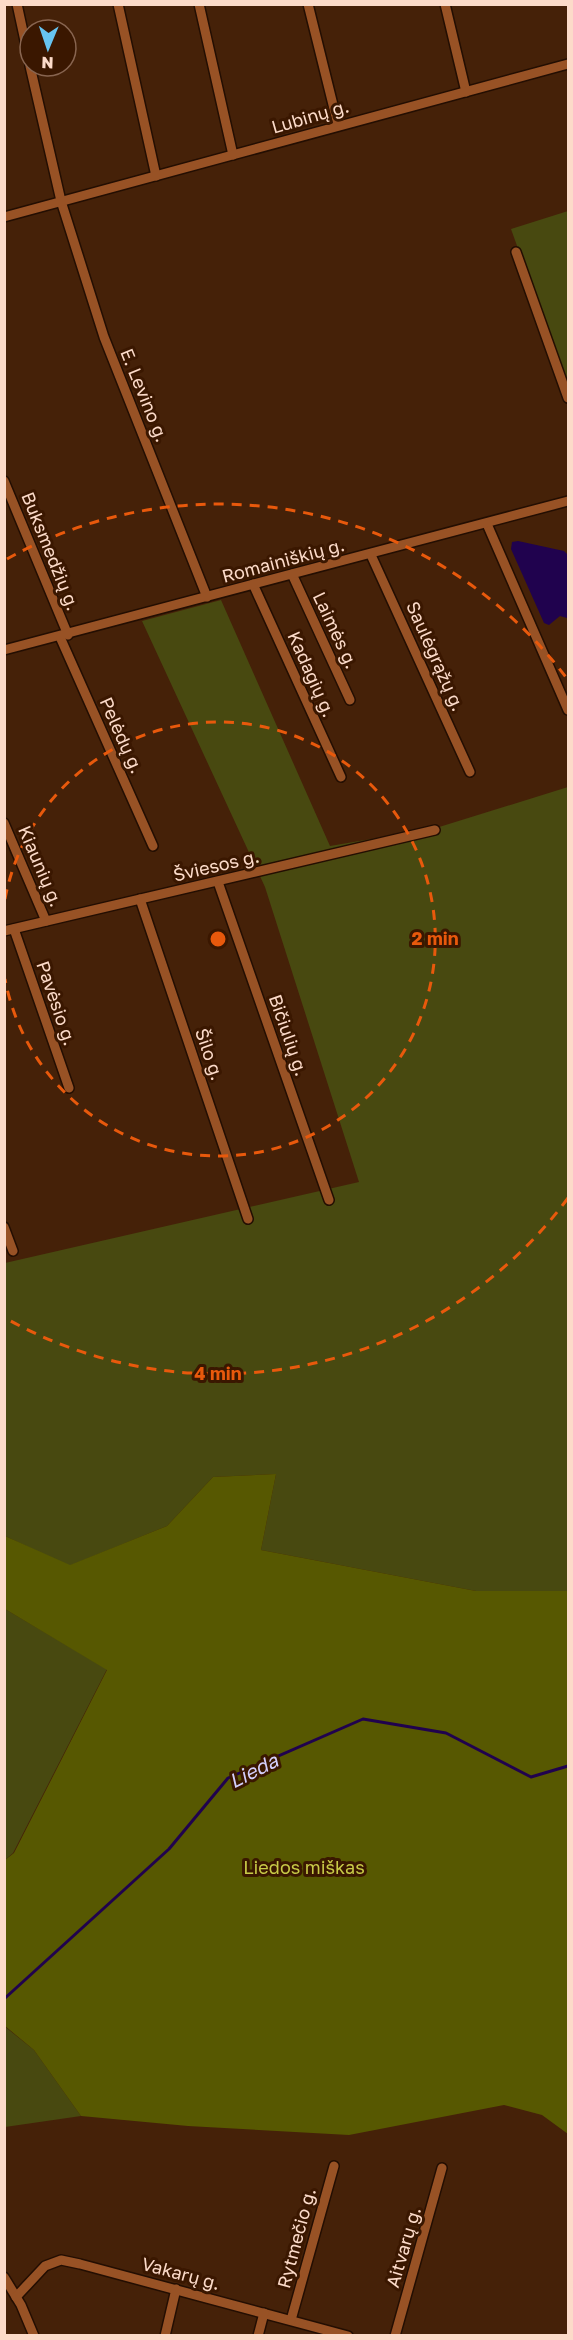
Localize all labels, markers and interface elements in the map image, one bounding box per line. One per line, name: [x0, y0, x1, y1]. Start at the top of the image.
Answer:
north arrow: [18, 18, 78, 78]
text: N: [41, 53, 54, 73]
street label: Lubinų g.: [269, 94, 351, 138]
street label: E. Levino g.: [116, 345, 174, 445]
street label: Buksmedžių g.: [17, 488, 85, 614]
street label: Romainiškių g.: [219, 533, 347, 587]
street label: Laimės g.: [309, 588, 363, 672]
street label: Saulėgrąžų g.: [402, 598, 470, 714]
street label: Kadagių g.: [283, 628, 341, 720]
street label: Pelėdų g.: [95, 694, 149, 776]
street label: Kiaunių g.: [14, 822, 68, 910]
street label: Šviesos g.: [171, 844, 261, 886]
text: 2 min: [411, 927, 459, 949]
centre of rings: [208, 929, 228, 949]
street label: Pavėsio g.: [32, 958, 82, 1048]
street label: Bičiulių g.: [265, 991, 313, 1079]
street label: Šilo g.: [191, 1025, 229, 1083]
text: 4 min: [194, 1362, 242, 1384]
water label: Lieda: [224, 1747, 282, 1792]
park label: Liedos miškas: [243, 1856, 365, 1878]
street label: Rytmečio g.: [272, 2185, 320, 2291]
street label: Aitvarų g.: [381, 2204, 425, 2290]
street label: Vakarų g.: [139, 2252, 223, 2294]

